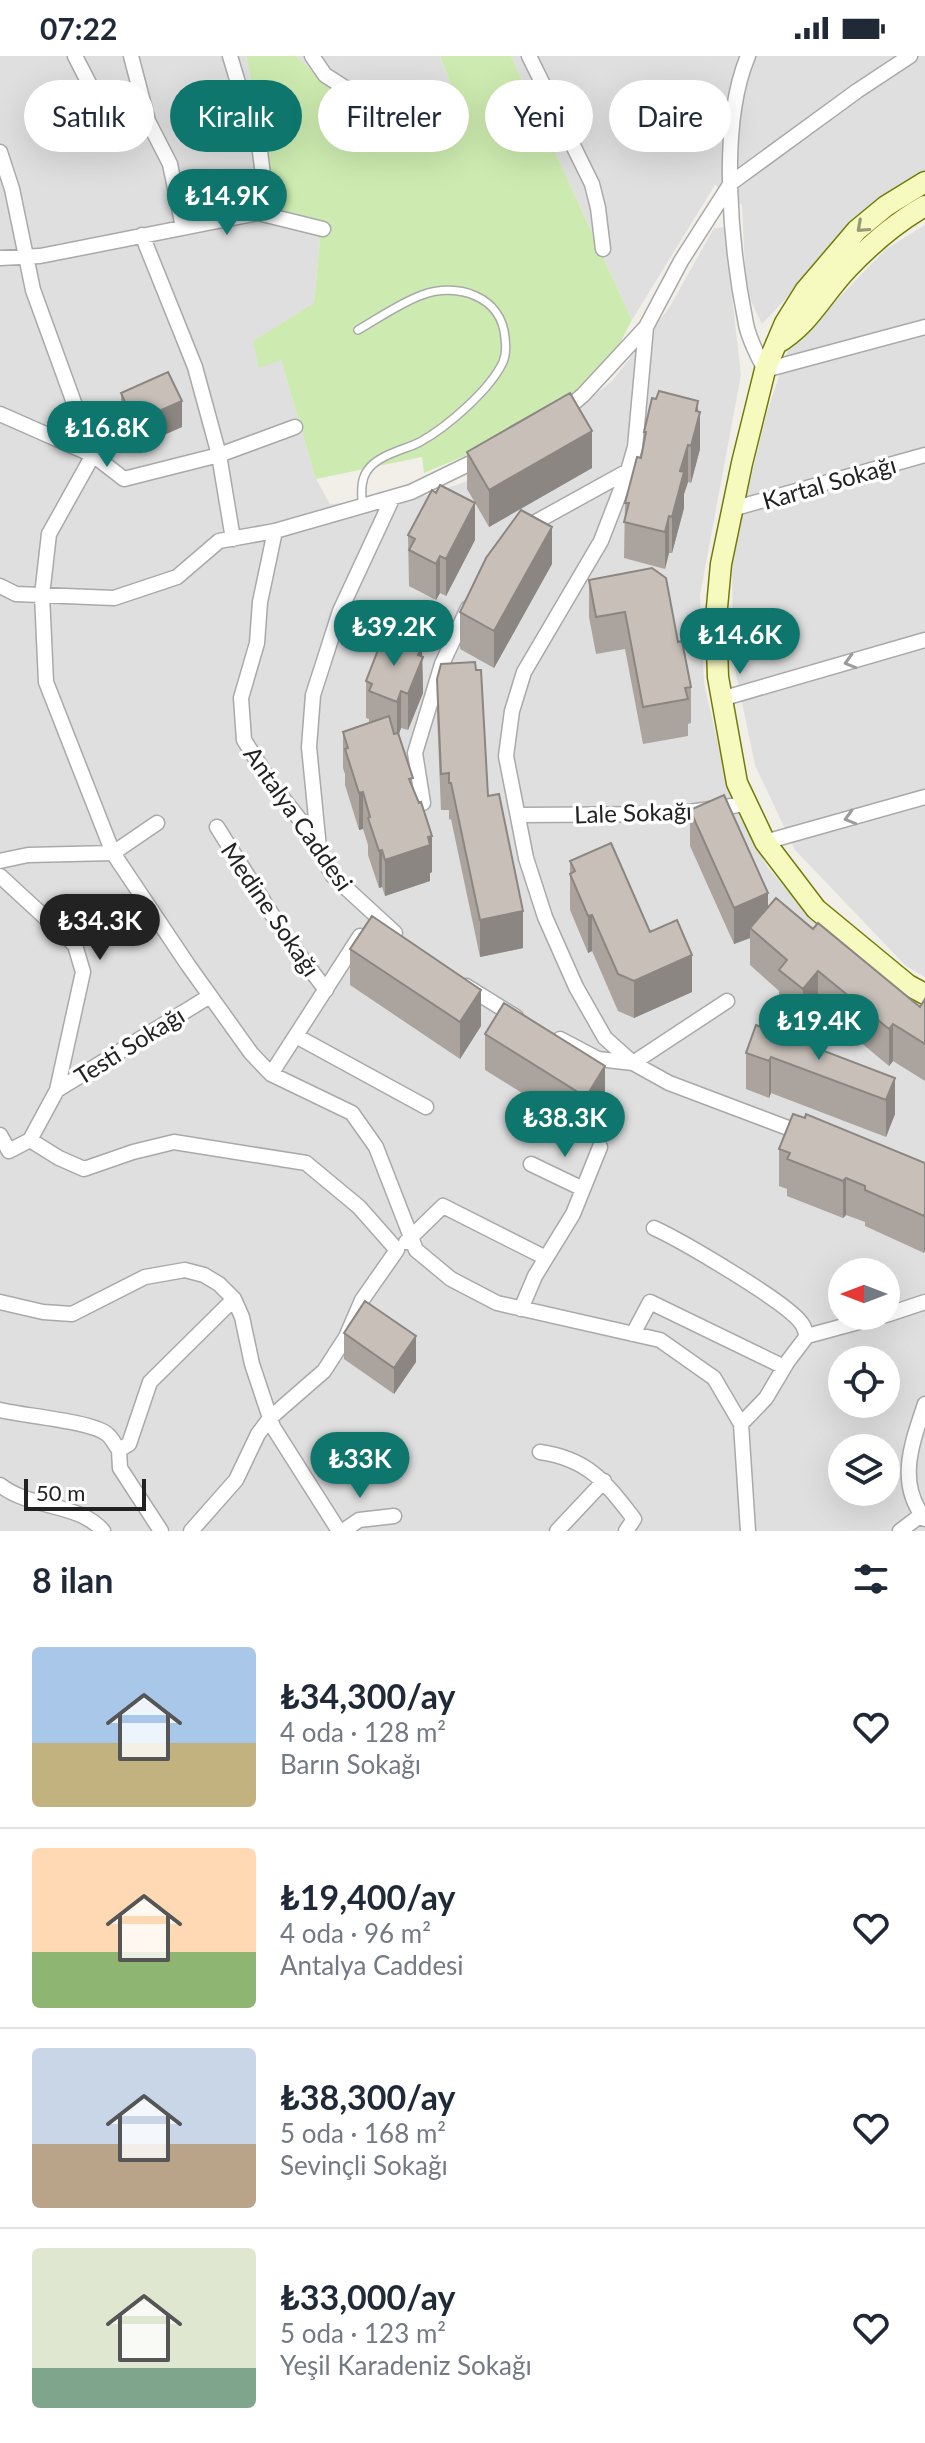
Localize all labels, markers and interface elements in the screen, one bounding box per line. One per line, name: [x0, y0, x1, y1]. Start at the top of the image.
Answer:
text: 07:22: [40, 10, 117, 46]
chip: Satılık: [24, 80, 154, 152]
chip: Kiralık: [170, 80, 302, 152]
chip: Filtreler: [318, 80, 469, 152]
chip: Yeni: [485, 80, 593, 152]
chip: Daire: [609, 80, 731, 152]
pin: ₺14.9K: [162, 169, 292, 237]
text: ₺14.9K: [185, 179, 269, 211]
one-way arrow: [857, 218, 871, 233]
pin: ₺16.8K: [42, 401, 172, 469]
text: ₺16.8K: [65, 411, 149, 443]
street label: Kartal Sokağı: [759, 449, 899, 515]
pin: ₺39.2K: [329, 600, 459, 668]
pin: ₺14.6K: [675, 608, 805, 676]
text: ₺39.2K: [352, 610, 436, 642]
text: ₺14.6K: [698, 618, 782, 650]
one-way arrow: [844, 653, 858, 669]
street label: Antalya Caddesi: [239, 740, 359, 896]
street label: Lale Sokağı: [574, 795, 692, 829]
one-way arrow: [844, 809, 857, 825]
street label: Medine Sokağı: [216, 837, 326, 981]
pin: ₺34.3K: [35, 894, 165, 962]
text: ₺34.3K: [58, 904, 142, 936]
pin: ₺19.4K: [754, 994, 884, 1062]
street label: Testi Sokağı: [69, 1000, 189, 1090]
text: ₺19.4K: [777, 1004, 861, 1036]
pin: ₺38.3K: [500, 1091, 630, 1159]
text: ₺38.3K: [523, 1101, 607, 1133]
north arrow: [828, 1258, 900, 1330]
map controls: [828, 1258, 900, 1506]
button: locate: [828, 1346, 900, 1418]
pin: ₺33K: [313, 1432, 407, 1500]
button: layers: [828, 1434, 900, 1506]
text: ₺33K: [328, 1442, 392, 1474]
scale bar: [24, 1475, 146, 1511]
text: 50 m: [36, 1479, 85, 1506]
icon: filters: [849, 1557, 893, 1601]
text: 8 ilan: [32, 1559, 114, 1600]
text: ₺34,300/ay: [280, 1675, 455, 1716]
icon: home: [96, 1679, 192, 1775]
icon: heart: [849, 1705, 893, 1749]
text: 4 oda · 128 m²: [280, 1716, 446, 1748]
text: Barın Sokağı: [280, 1748, 421, 1780]
text: ₺19,400/ay: [280, 1876, 455, 1917]
icon: home: [96, 1880, 192, 1976]
icon: heart: [849, 1906, 893, 1950]
text: 4 oda · 96 m²: [280, 1917, 431, 1949]
text: Antalya Caddesi: [280, 1949, 464, 1981]
text: ₺38,300/ay: [280, 2076, 455, 2117]
icon: home: [96, 2080, 192, 2176]
icon: heart: [849, 2106, 893, 2150]
text: 5 oda · 168 m²: [280, 2117, 446, 2149]
text: Sevinçli Sokağı: [280, 2149, 448, 2181]
text: ₺33,000/ay: [280, 2276, 455, 2317]
icon: home: [96, 2280, 192, 2376]
icon: heart: [849, 2306, 893, 2350]
text: 5 oda · 123 m²: [280, 2317, 446, 2349]
text: Yeşil Karadeniz Sokağı: [280, 2349, 532, 2381]

